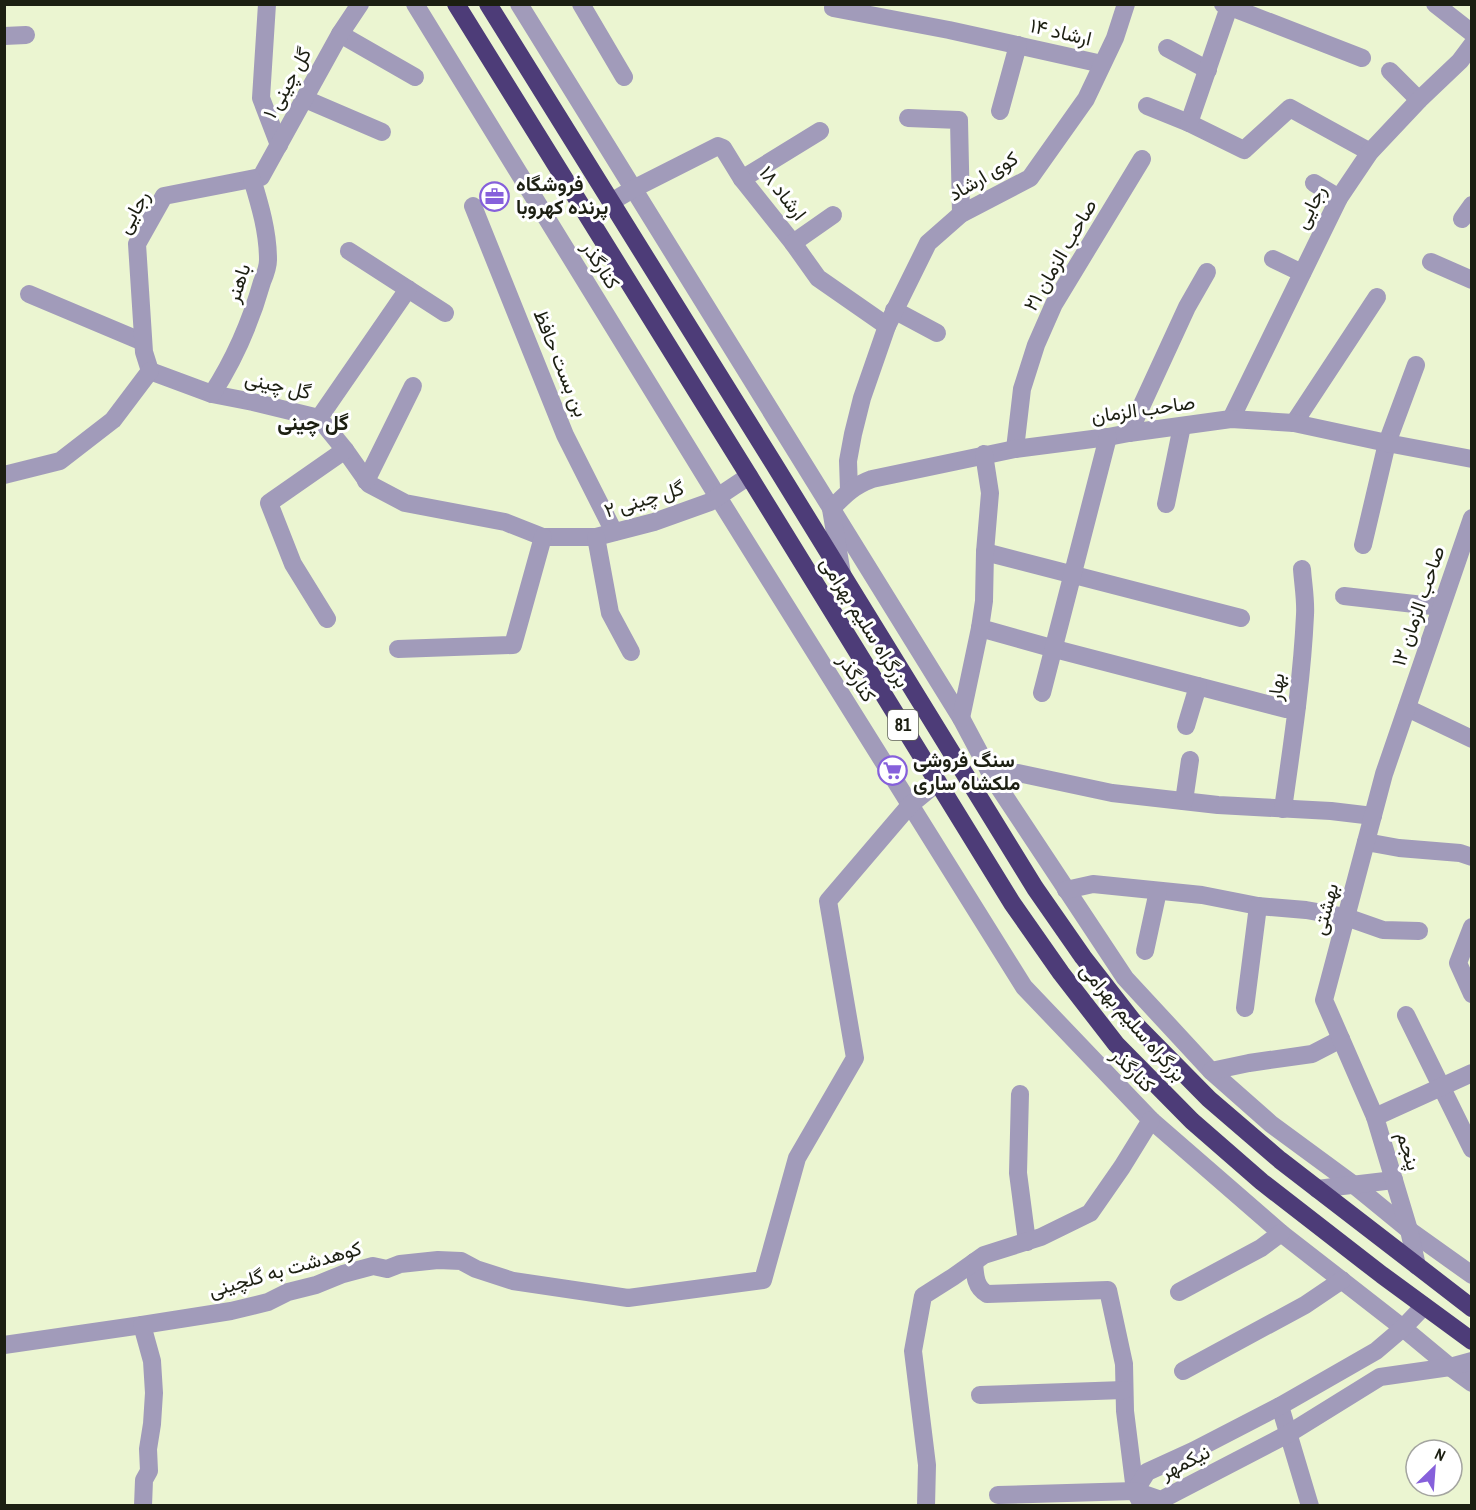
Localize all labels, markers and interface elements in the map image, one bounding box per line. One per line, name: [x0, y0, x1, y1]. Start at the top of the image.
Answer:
street label: ارشاد ۱۴: [1028, 11, 1094, 52]
street label: گل چینی ۱: [256, 42, 318, 124]
street label: کوی ارشاد: [943, 144, 1023, 207]
street label: ارشاد ۱۸: [753, 160, 813, 226]
place label: فروشگاه پرنده کهروبا: [516, 170, 608, 221]
office icon: فروشگاه پرنده کهروبا: [479, 180, 511, 212]
street label: رجایی: [1287, 180, 1332, 233]
street label: رجایی: [110, 185, 155, 238]
street label: صاحب الزمان ۲۱: [1017, 194, 1103, 316]
street label: کنارگذر: [576, 235, 627, 294]
street label: باهنر: [218, 260, 256, 307]
street label: بن بست حافظ: [528, 305, 595, 421]
street label: گل چینی: [242, 364, 314, 406]
street label: صاحب الزمان: [1089, 388, 1197, 429]
district label: گل چینی: [277, 408, 349, 437]
street label: گل چینی ۲: [601, 474, 688, 524]
street label: صاحب الزمان ۱۲: [1384, 542, 1451, 669]
street label: بزرگراه سلیم بهرامی: [814, 551, 917, 692]
street label: کنارگذر: [832, 648, 883, 707]
street label: بهار: [1261, 672, 1290, 703]
road number: 81: [888, 710, 918, 740]
place label: سنگ فروشی ملکشاه ساری: [913, 746, 1020, 796]
supermarket icon: سنگ فروشی ملکشاه ساری: [876, 755, 908, 787]
street label: بهشتی: [1305, 880, 1344, 938]
street label: بزرگراه سلیم بهرامی: [1074, 956, 1193, 1087]
street label: کنارگذر: [1105, 1041, 1161, 1098]
street label: پنجم: [1390, 1128, 1428, 1174]
street label: کوهدشت به گلچینی: [205, 1234, 365, 1304]
street label: نیکمهر: [1154, 1438, 1214, 1486]
north arrow: [1404, 1438, 1464, 1498]
text: N: [1431, 1442, 1449, 1466]

